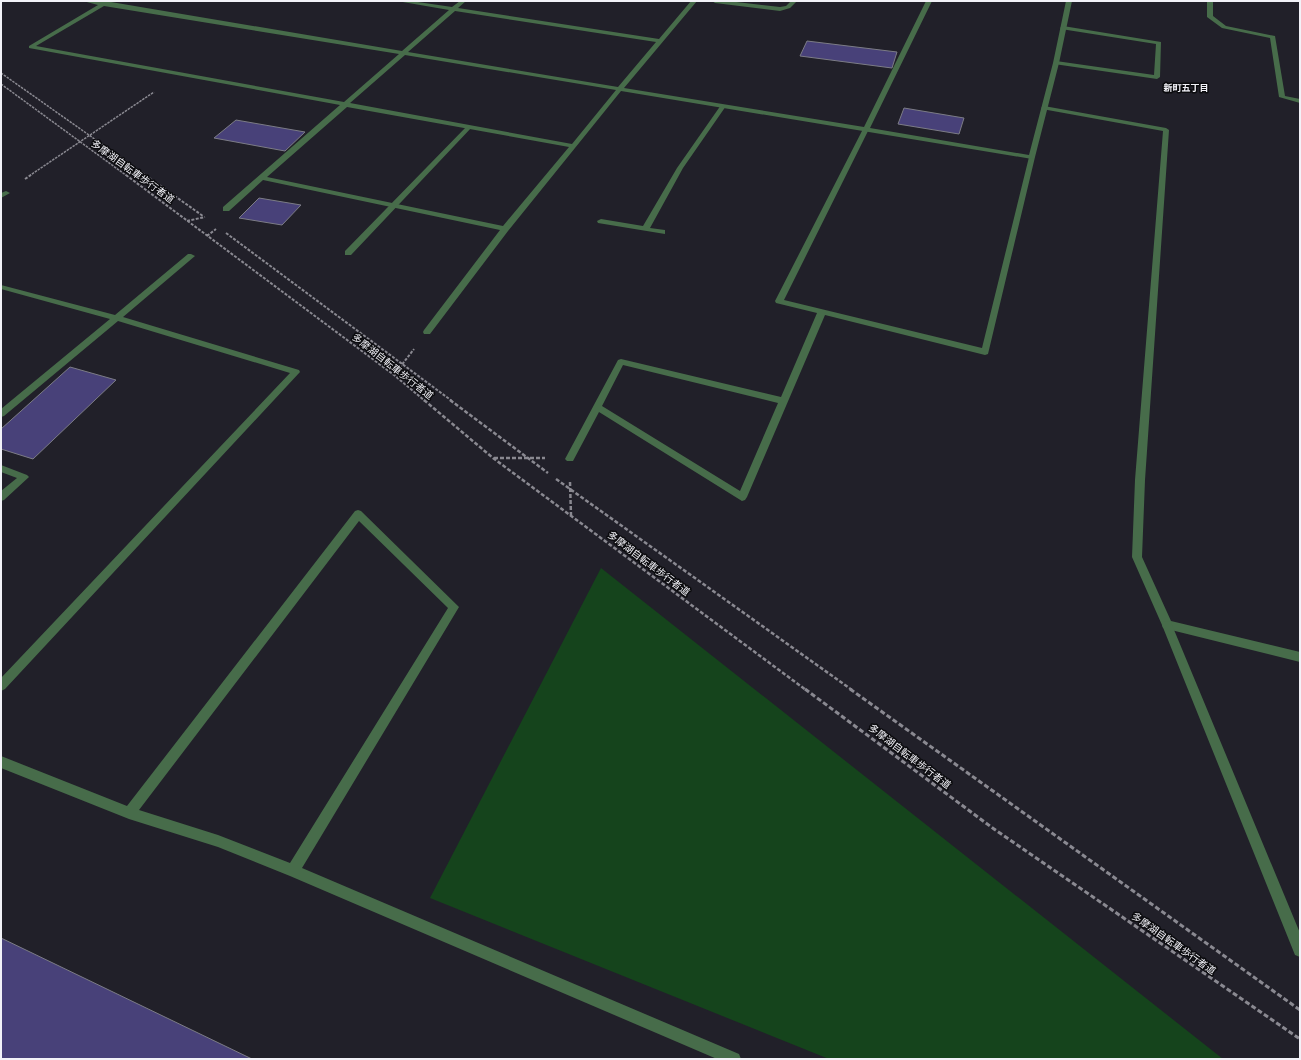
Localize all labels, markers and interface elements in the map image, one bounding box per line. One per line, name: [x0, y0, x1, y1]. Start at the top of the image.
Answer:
district label: 新町五丁目: [1163, 81, 1209, 94]
street label: 多摩湖自転車歩行者道: [88, 135, 178, 206]
street label: 多摩湖自転車歩行者道: [349, 329, 437, 402]
street label: 多摩湖自転車歩行者道: [605, 527, 694, 599]
street label: 多摩湖自転車歩行者道: [866, 720, 955, 792]
street label: 多摩湖自転車歩行者道: [1129, 908, 1220, 977]

